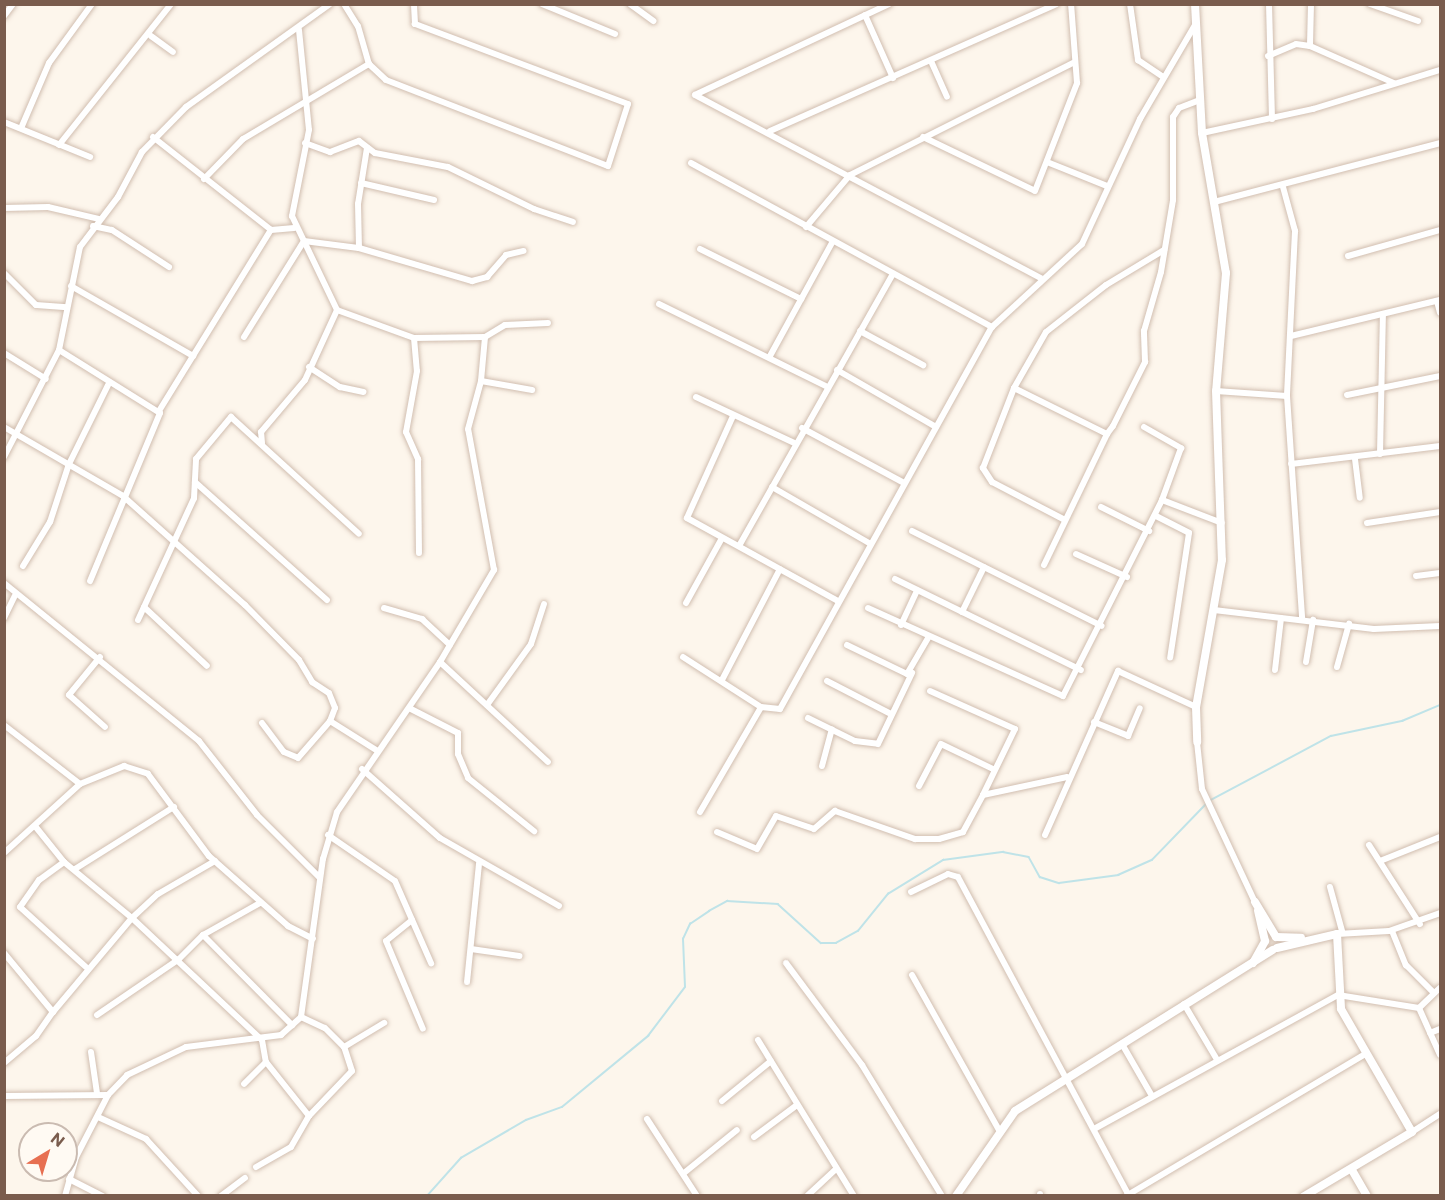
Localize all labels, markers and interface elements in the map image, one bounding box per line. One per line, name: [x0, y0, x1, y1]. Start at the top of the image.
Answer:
north arrow: [18, 1122, 78, 1182]
text: N: [48, 1128, 69, 1150]

